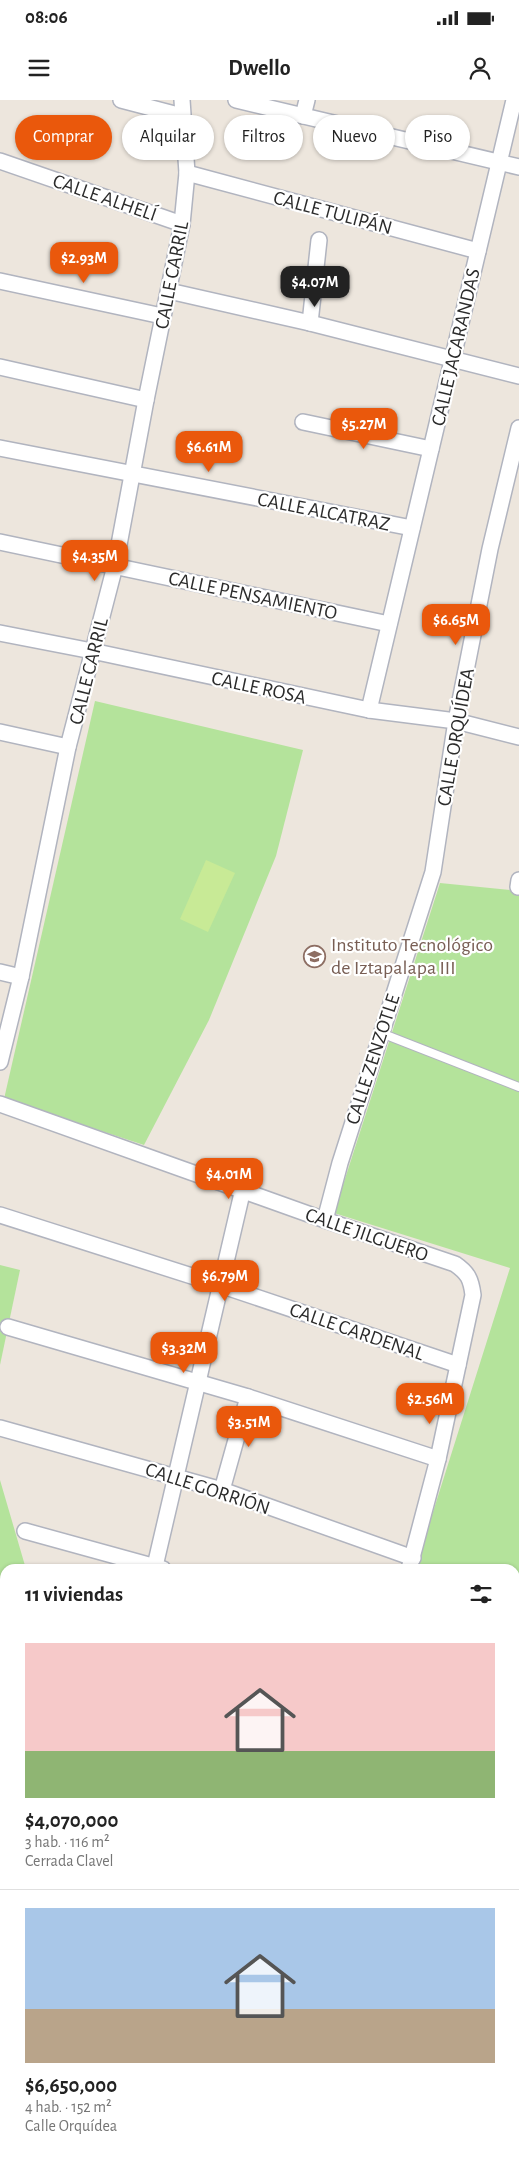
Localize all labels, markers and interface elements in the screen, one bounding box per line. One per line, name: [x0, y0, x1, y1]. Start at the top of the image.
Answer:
text: 08:06: [25, 8, 68, 27]
icon: menu: [25, 54, 53, 82]
icon: person: [466, 54, 494, 82]
text: Dwello: [228, 57, 291, 79]
chip: Comprar: [15, 115, 112, 160]
chip: Alquilar: [122, 115, 214, 160]
chip: Filtros: [224, 115, 303, 160]
chip: Nuevo: [313, 115, 395, 160]
chip: Piso: [405, 115, 470, 160]
street label: CALLE ALHELÍ: [50, 170, 160, 225]
street label: CALLE TULIPÁN: [271, 187, 395, 238]
street label: CALLE CARRIL: [152, 219, 192, 331]
pin: $2.93M: [43, 242, 125, 284]
text: $2.93M: [61, 250, 107, 266]
pin: $4.07M: [274, 266, 356, 308]
street label: CALLE JACARANDAS: [428, 267, 484, 428]
text: $4.07M: [292, 274, 338, 290]
pin: $5.27M: [323, 408, 405, 450]
text: $5.27M: [342, 416, 386, 432]
pin: $6.61M: [168, 430, 250, 473]
text: $6.61M: [187, 439, 231, 455]
street label: CALLE ALCATRAZ: [256, 489, 392, 535]
pin: $4.35M: [54, 540, 136, 582]
text: $4.35M: [72, 548, 118, 564]
street label: CALLE PENSAMIENTO: [167, 568, 339, 624]
pin: $6.65M: [415, 604, 497, 646]
text: $6.65M: [433, 612, 479, 628]
street label: CALLE CARRIL: [66, 615, 112, 727]
street label: CALLE ORQUÍDEA: [433, 666, 478, 808]
street label: CALLE ROSA: [210, 668, 308, 708]
place label: Instituto Tecnológico de Iztapalapa III: [331, 935, 493, 978]
school or university icon: Instituto Tecnológico de Iztapalapa III: [303, 944, 327, 968]
street label: CALLE ZENZOTLE: [342, 991, 404, 1127]
pin: $4.01M: [188, 1158, 270, 1200]
text: $4.01M: [206, 1166, 252, 1182]
street label: CALLE JILGUERO: [303, 1205, 431, 1265]
pin: $6.79M: [184, 1260, 266, 1302]
text: $6.79M: [202, 1268, 248, 1284]
street label: CALLE CARDENAL: [287, 1300, 427, 1365]
pin: $3.32M: [143, 1332, 225, 1374]
text: $3.32M: [162, 1340, 206, 1356]
pin: $2.56M: [389, 1382, 471, 1425]
text: $2.56M: [407, 1391, 453, 1407]
pin: $3.51M: [208, 1406, 290, 1448]
text: $3.51M: [227, 1414, 271, 1430]
street label: CALLE GORRIÓN: [143, 1458, 273, 1519]
icon: filters: [467, 1580, 495, 1608]
text: 11 viviendas: [25, 1584, 123, 1605]
icon: home: [215, 1675, 305, 1765]
text: $4,070,000: [25, 1810, 118, 1831]
text: 3 hab. · 116 m²: [25, 1834, 110, 1850]
text: Cerrada Clavel: [25, 1853, 114, 1869]
icon: home: [215, 1941, 305, 2031]
text: $6,650,000: [25, 2075, 117, 2096]
text: 4 hab. · 152 m²: [25, 2099, 112, 2115]
text: Calle Orquídea: [25, 2118, 117, 2134]

